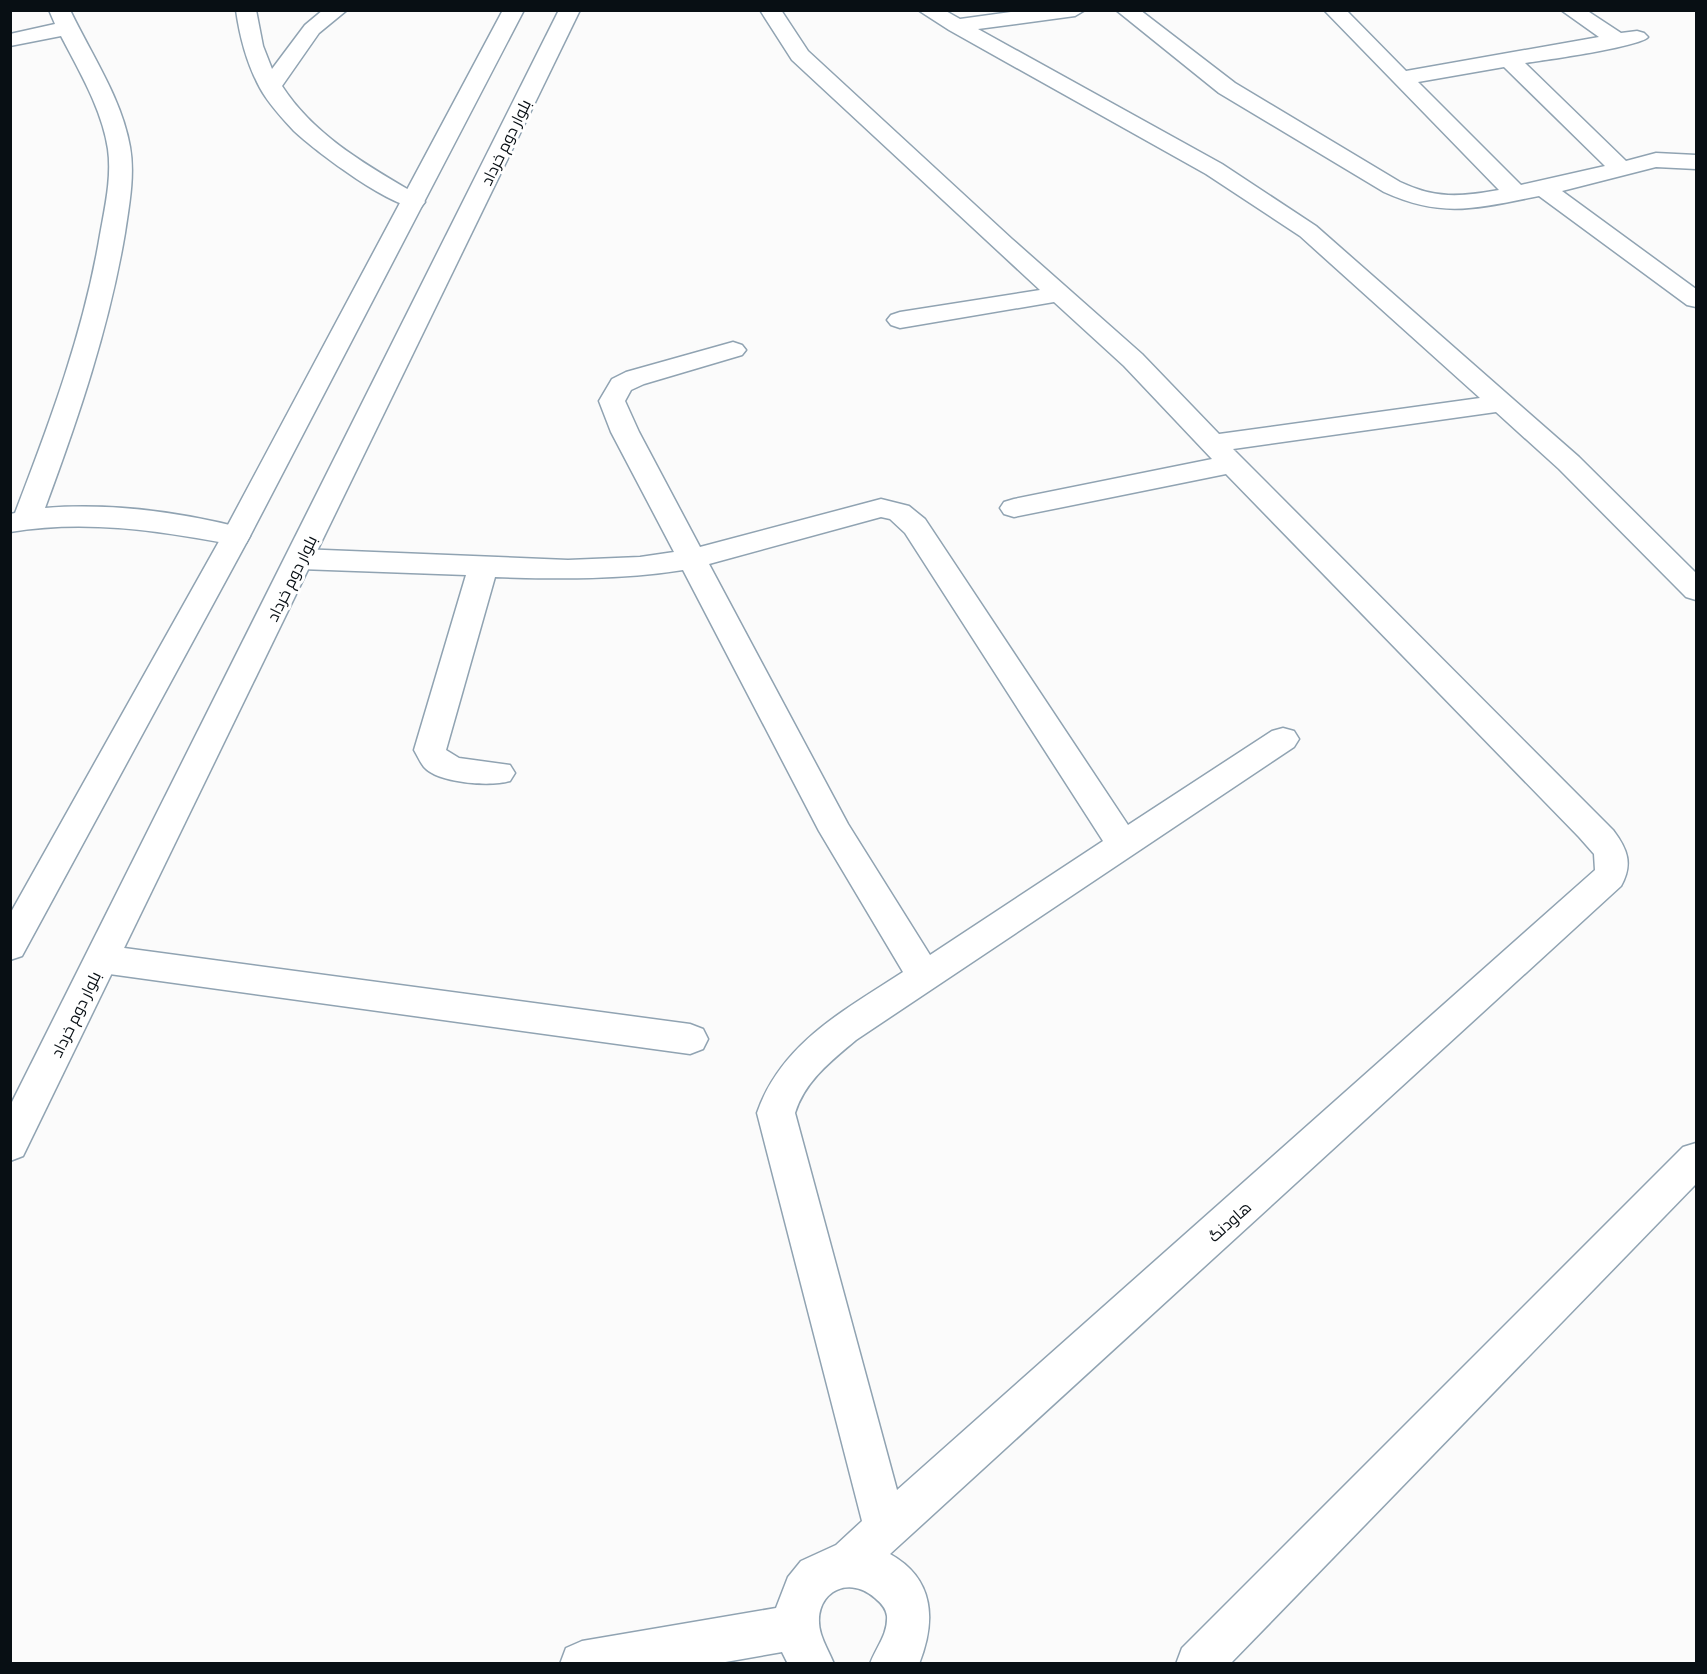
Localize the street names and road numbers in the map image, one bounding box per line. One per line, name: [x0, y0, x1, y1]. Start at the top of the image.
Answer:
street label: بلوار دوم خرداد: [476, 96, 537, 189]
street label: بلوار دوم خرداد: [262, 532, 323, 625]
street label: بلوار دوم خرداد: [46, 968, 107, 1061]
street label: هاودنگ: [1204, 1197, 1255, 1246]

